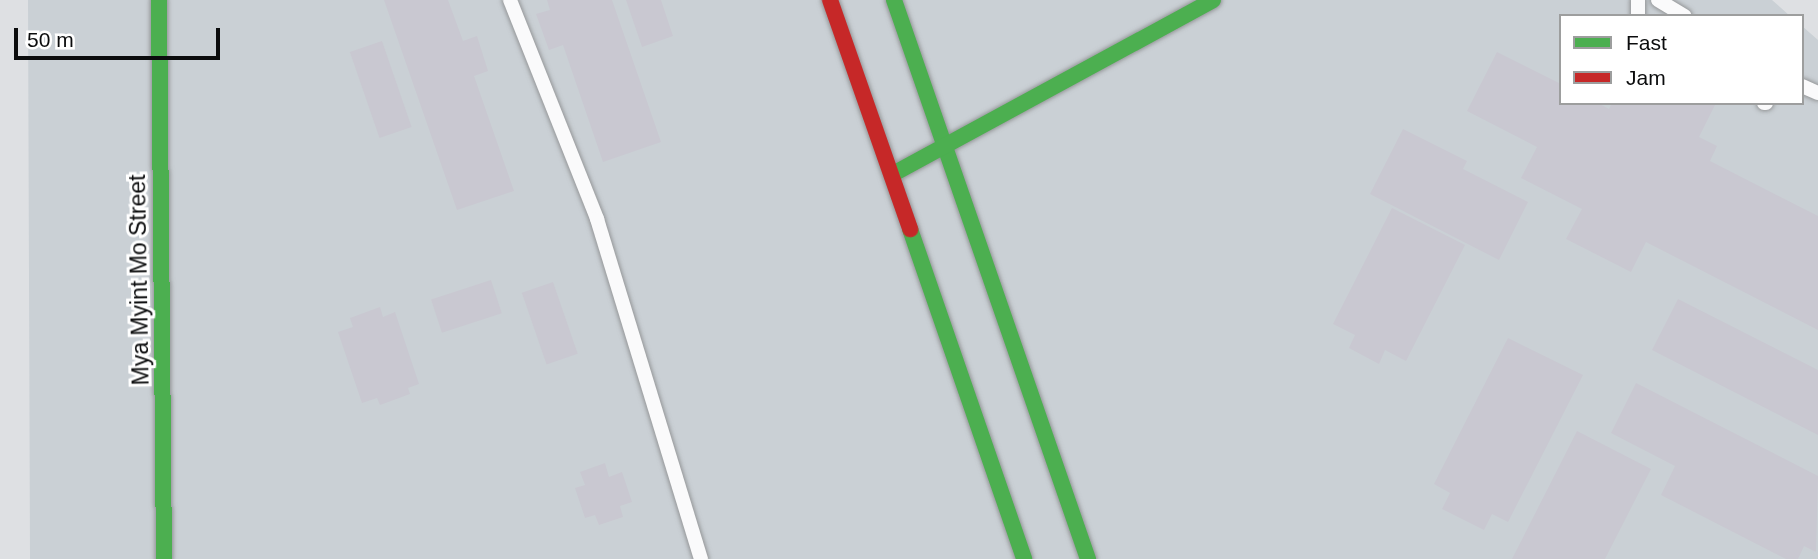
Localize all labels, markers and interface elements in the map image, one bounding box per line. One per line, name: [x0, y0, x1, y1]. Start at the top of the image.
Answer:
scale bar: [18, 14, 224, 58]
legend: [1559, 14, 1804, 105]
text: 50 m: [27, 28, 74, 51]
text: Fast: [1626, 31, 1667, 54]
text: Jam: [1626, 66, 1666, 89]
street label: Mya Myint Mo Street: [123, 174, 155, 386]

